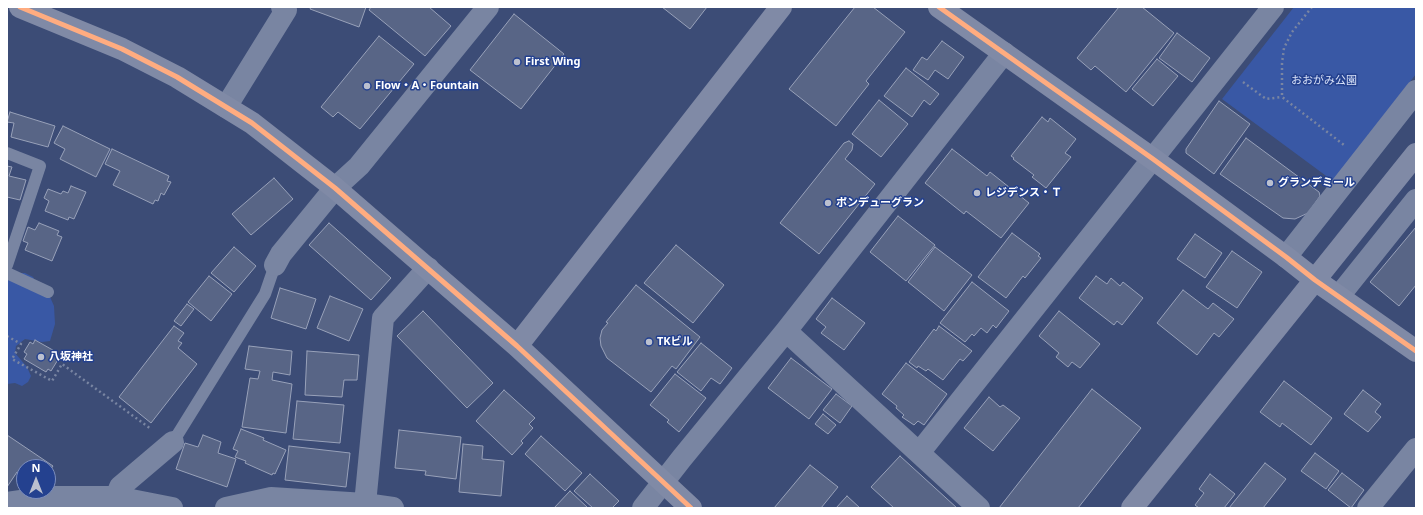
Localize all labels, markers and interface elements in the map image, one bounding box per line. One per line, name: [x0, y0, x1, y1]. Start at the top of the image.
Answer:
place label: First Wing: [525, 55, 580, 69]
marker: First Wing: [512, 57, 522, 67]
park label: おおがみ公園: [1291, 74, 1357, 88]
place label: Flow・A・Fountain: [375, 79, 479, 93]
marker: Flow・A・Fountain: [362, 81, 372, 91]
place label: グランデミール: [1278, 176, 1355, 190]
marker: グランデミール: [1265, 178, 1275, 188]
place label: レジデンス・Ｔ: [985, 186, 1062, 200]
marker: レジデンス・Ｔ: [972, 188, 982, 198]
place label: ポンデューグラン: [836, 196, 924, 210]
marker: ポンデューグラン: [823, 198, 833, 208]
place label: TKビル: [657, 335, 693, 349]
marker: TKビル: [644, 337, 654, 347]
place label: 八坂神社: [49, 350, 93, 364]
marker: 八坂神社: [36, 352, 46, 362]
north arrow: [16, 459, 56, 499]
text: N: [32, 460, 40, 475]

